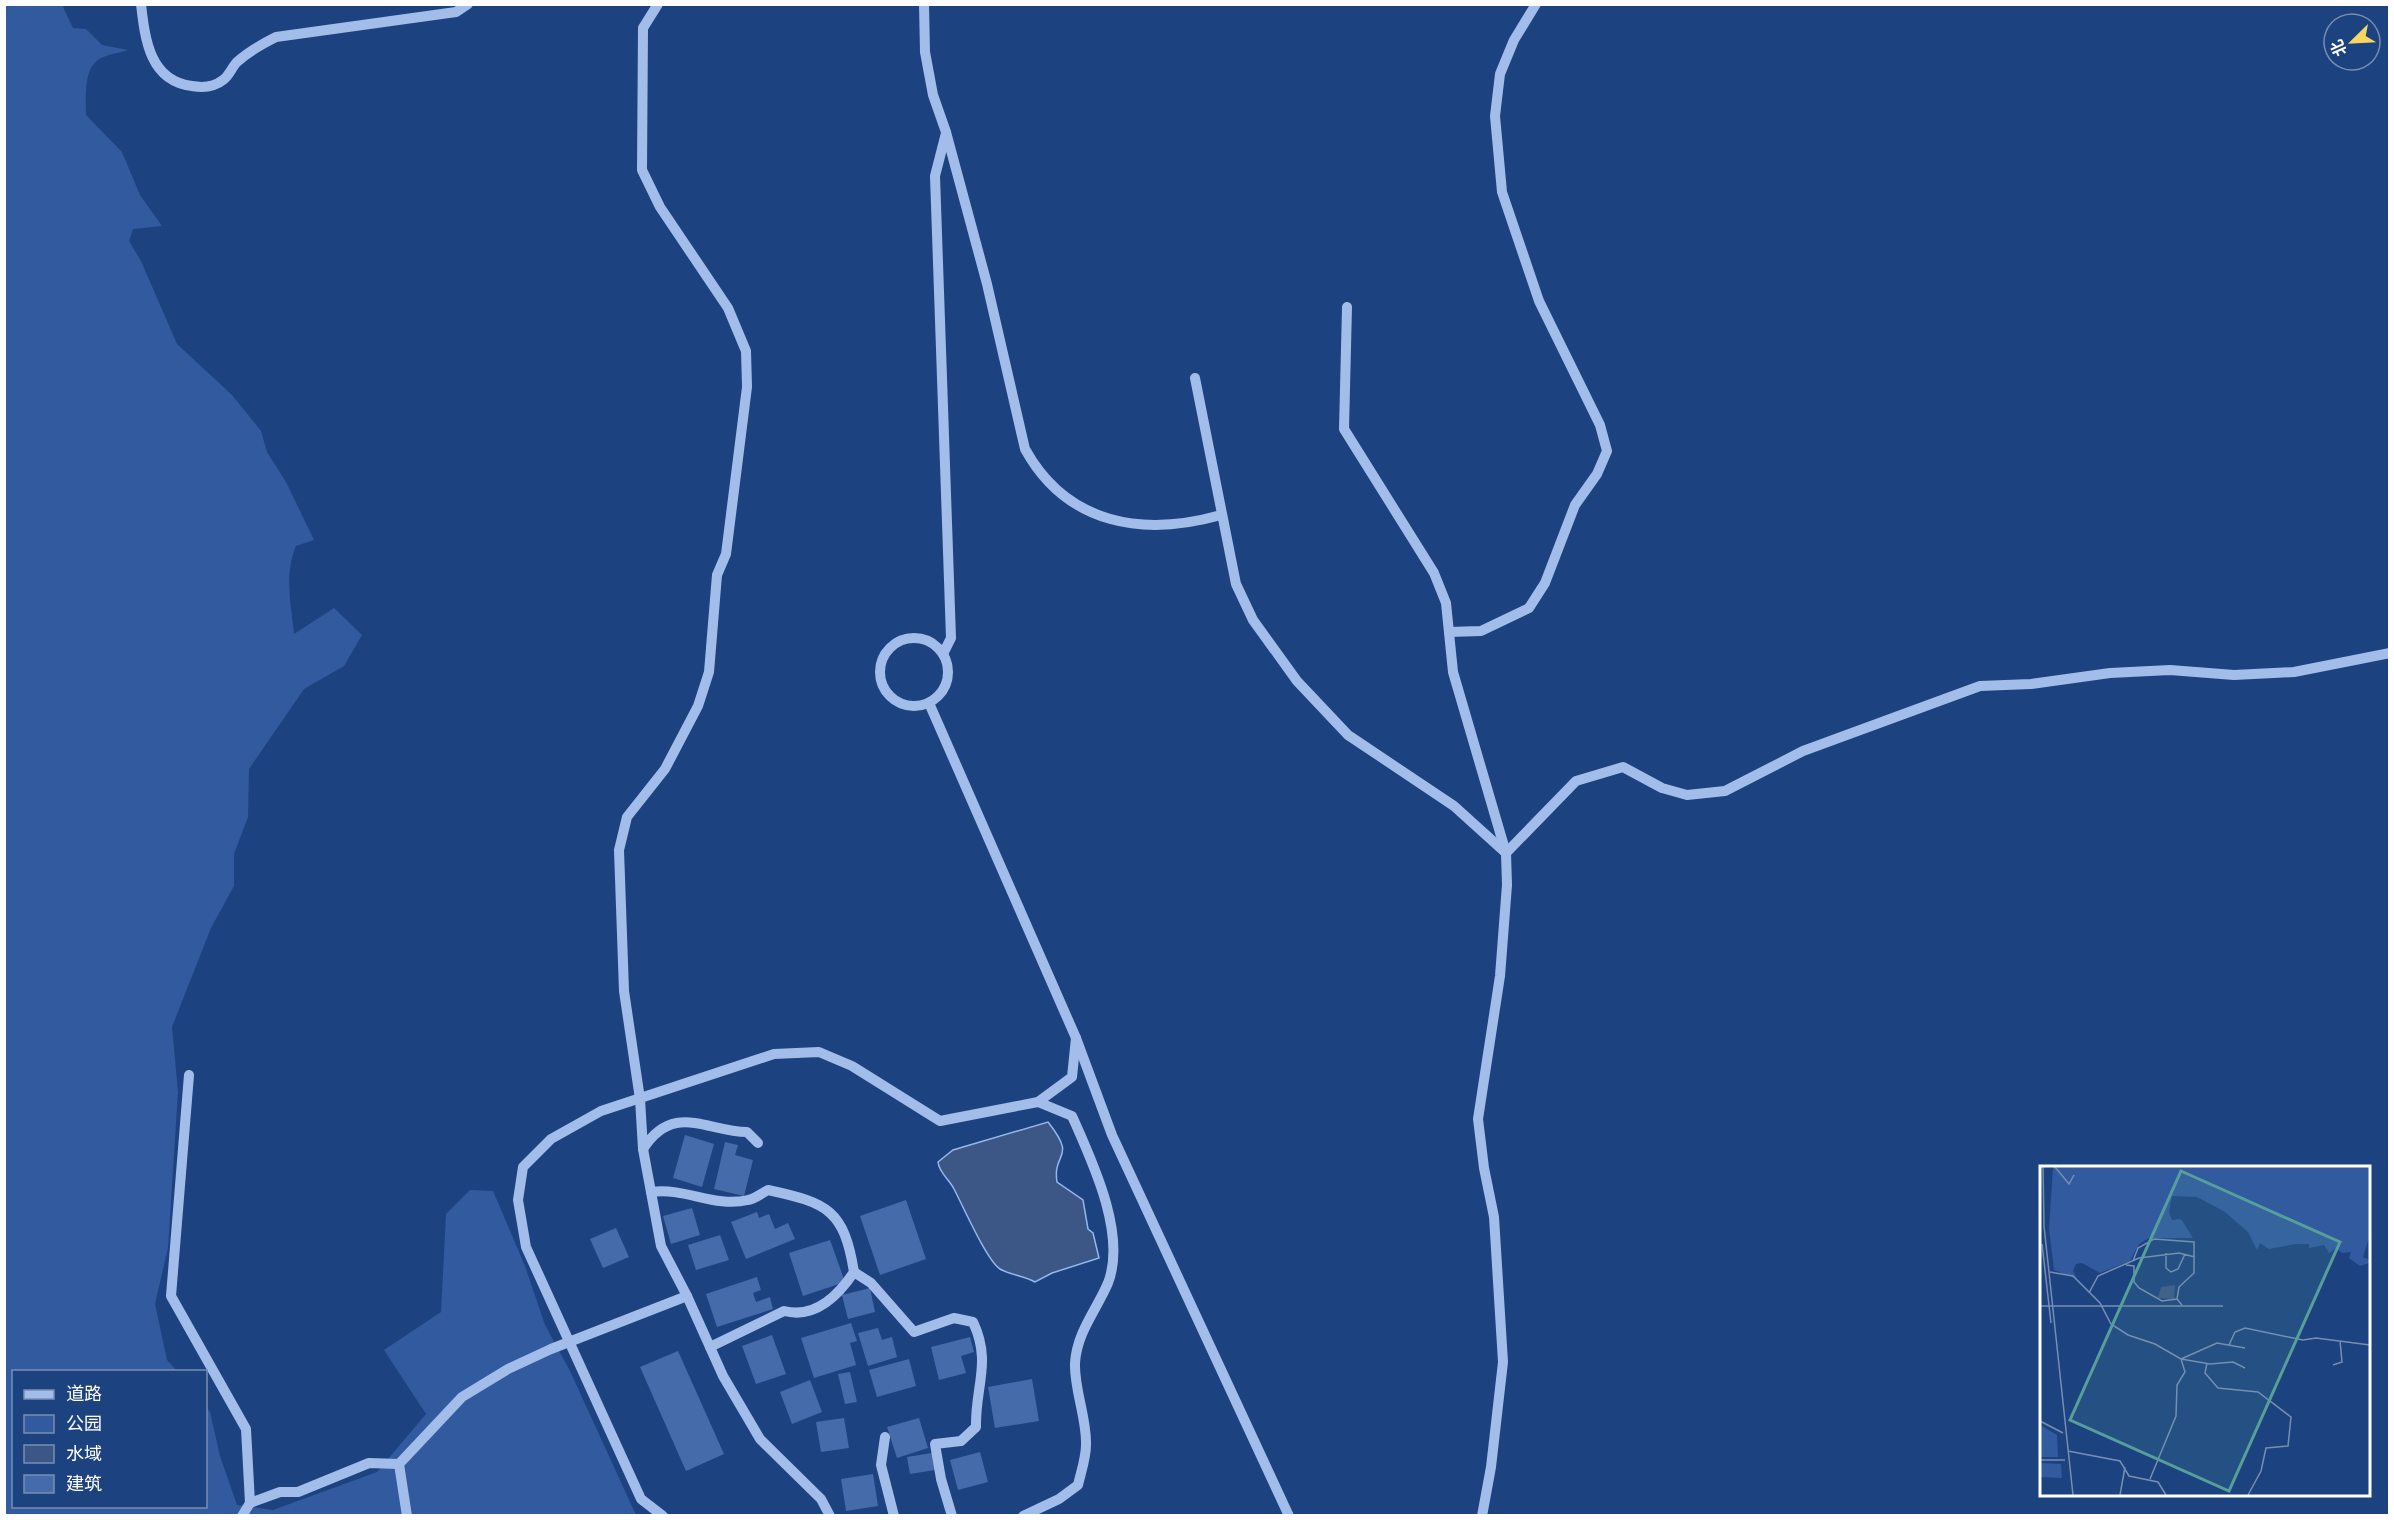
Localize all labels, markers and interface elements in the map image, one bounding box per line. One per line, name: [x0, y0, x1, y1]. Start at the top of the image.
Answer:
north arrow: [2322, 12, 2382, 72]
text: 北: [2327, 37, 2351, 59]
inset map: [2040, 1166, 2370, 1496]
legend: [12, 1370, 207, 1508]
text: 道路: [66, 1383, 102, 1405]
text: 公园: [66, 1413, 102, 1435]
text: 水域: [66, 1443, 102, 1465]
text: 建筑: [66, 1473, 102, 1495]

